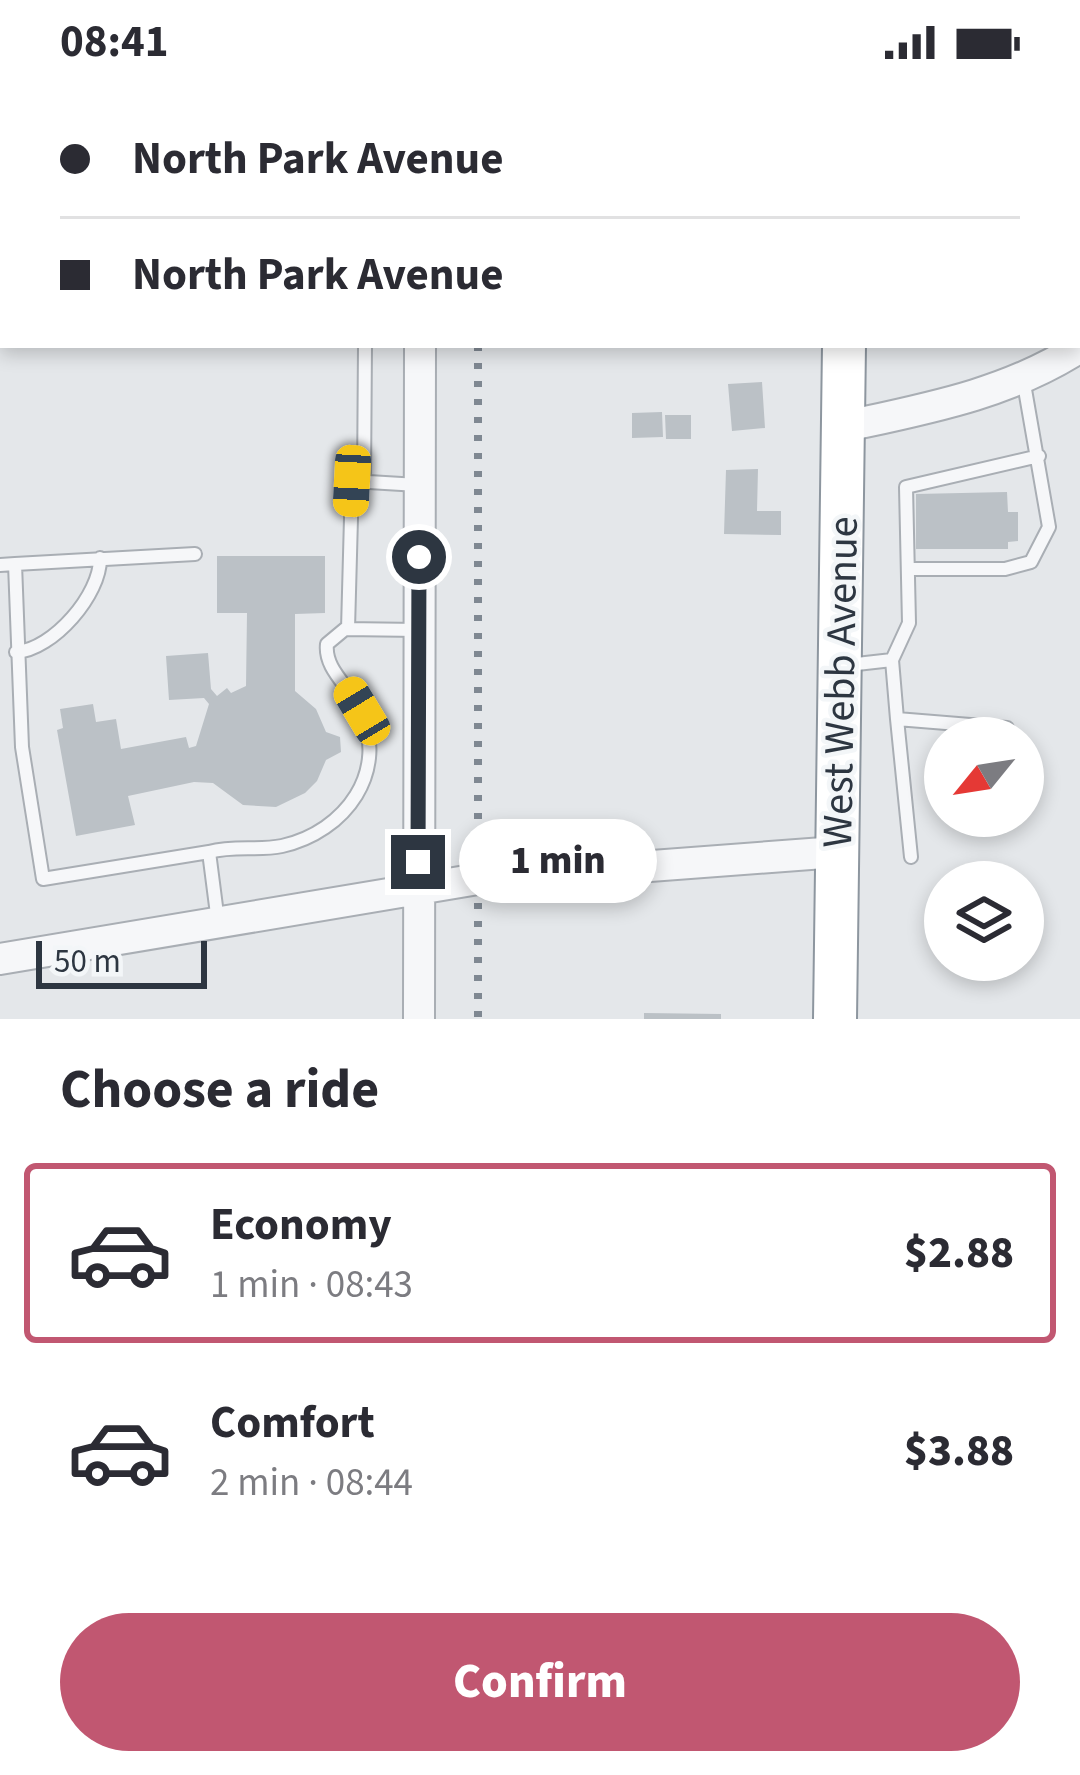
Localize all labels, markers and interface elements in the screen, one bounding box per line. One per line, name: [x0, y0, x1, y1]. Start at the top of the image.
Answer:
text: 08:41: [60, 10, 169, 74]
text: North Park Avenue: [132, 127, 503, 191]
text: North Park Avenue: [132, 243, 503, 307]
car: [332, 444, 372, 518]
street label: West Webb Avenue: [808, 516, 874, 848]
route start: [392, 530, 446, 584]
car: [328, 671, 396, 751]
north arrow: [924, 717, 1044, 837]
map controls: [924, 717, 1044, 981]
callout: 1 min: [460, 820, 658, 904]
text: 1 min: [510, 833, 606, 889]
route end: [391, 835, 445, 889]
button: layers: [924, 861, 1044, 981]
scale bar: [36, 935, 207, 988]
text: 50 m: [54, 938, 121, 985]
text: Choose a ride: [60, 1052, 379, 1129]
text: Economy: [210, 1193, 392, 1257]
icon: car: [66, 1199, 174, 1307]
text: $2.88: [904, 1221, 1014, 1285]
text: 1 min · 08:43: [210, 1257, 413, 1313]
text: Comfort: [210, 1391, 375, 1455]
icon: car: [66, 1397, 174, 1505]
text: $3.88: [904, 1419, 1014, 1483]
text: 2 min · 08:44: [210, 1455, 413, 1511]
button: Confirm: [60, 1613, 1020, 1751]

